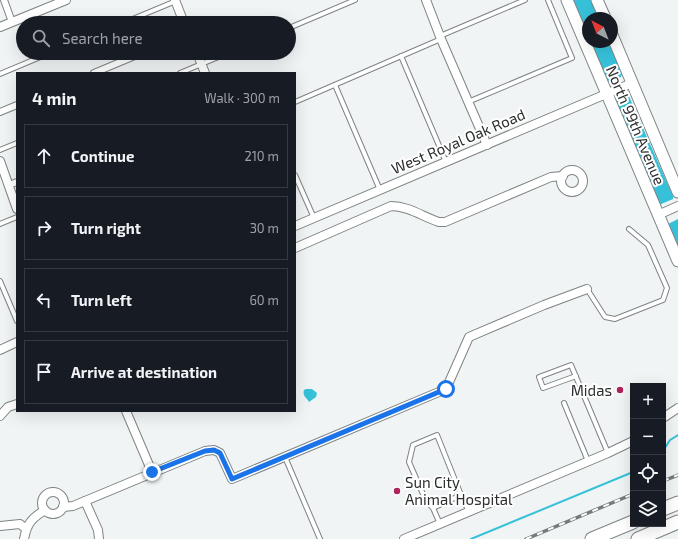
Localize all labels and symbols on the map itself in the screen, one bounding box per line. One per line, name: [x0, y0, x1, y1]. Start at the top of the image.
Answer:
north arrow: [582, 12, 618, 48]
street label: North 99th Avenue: [603, 63, 669, 187]
street label: West Royal Oak Road: [388, 105, 528, 177]
route start: [437, 380, 455, 398]
place label: Midas: [571, 381, 612, 399]
marker: Midas: [615, 385, 625, 395]
route end: [143, 463, 161, 481]
place label: Sun City Animal Hospital: [405, 473, 513, 508]
marker: Sun City Animal Hospital: [392, 486, 402, 496]

